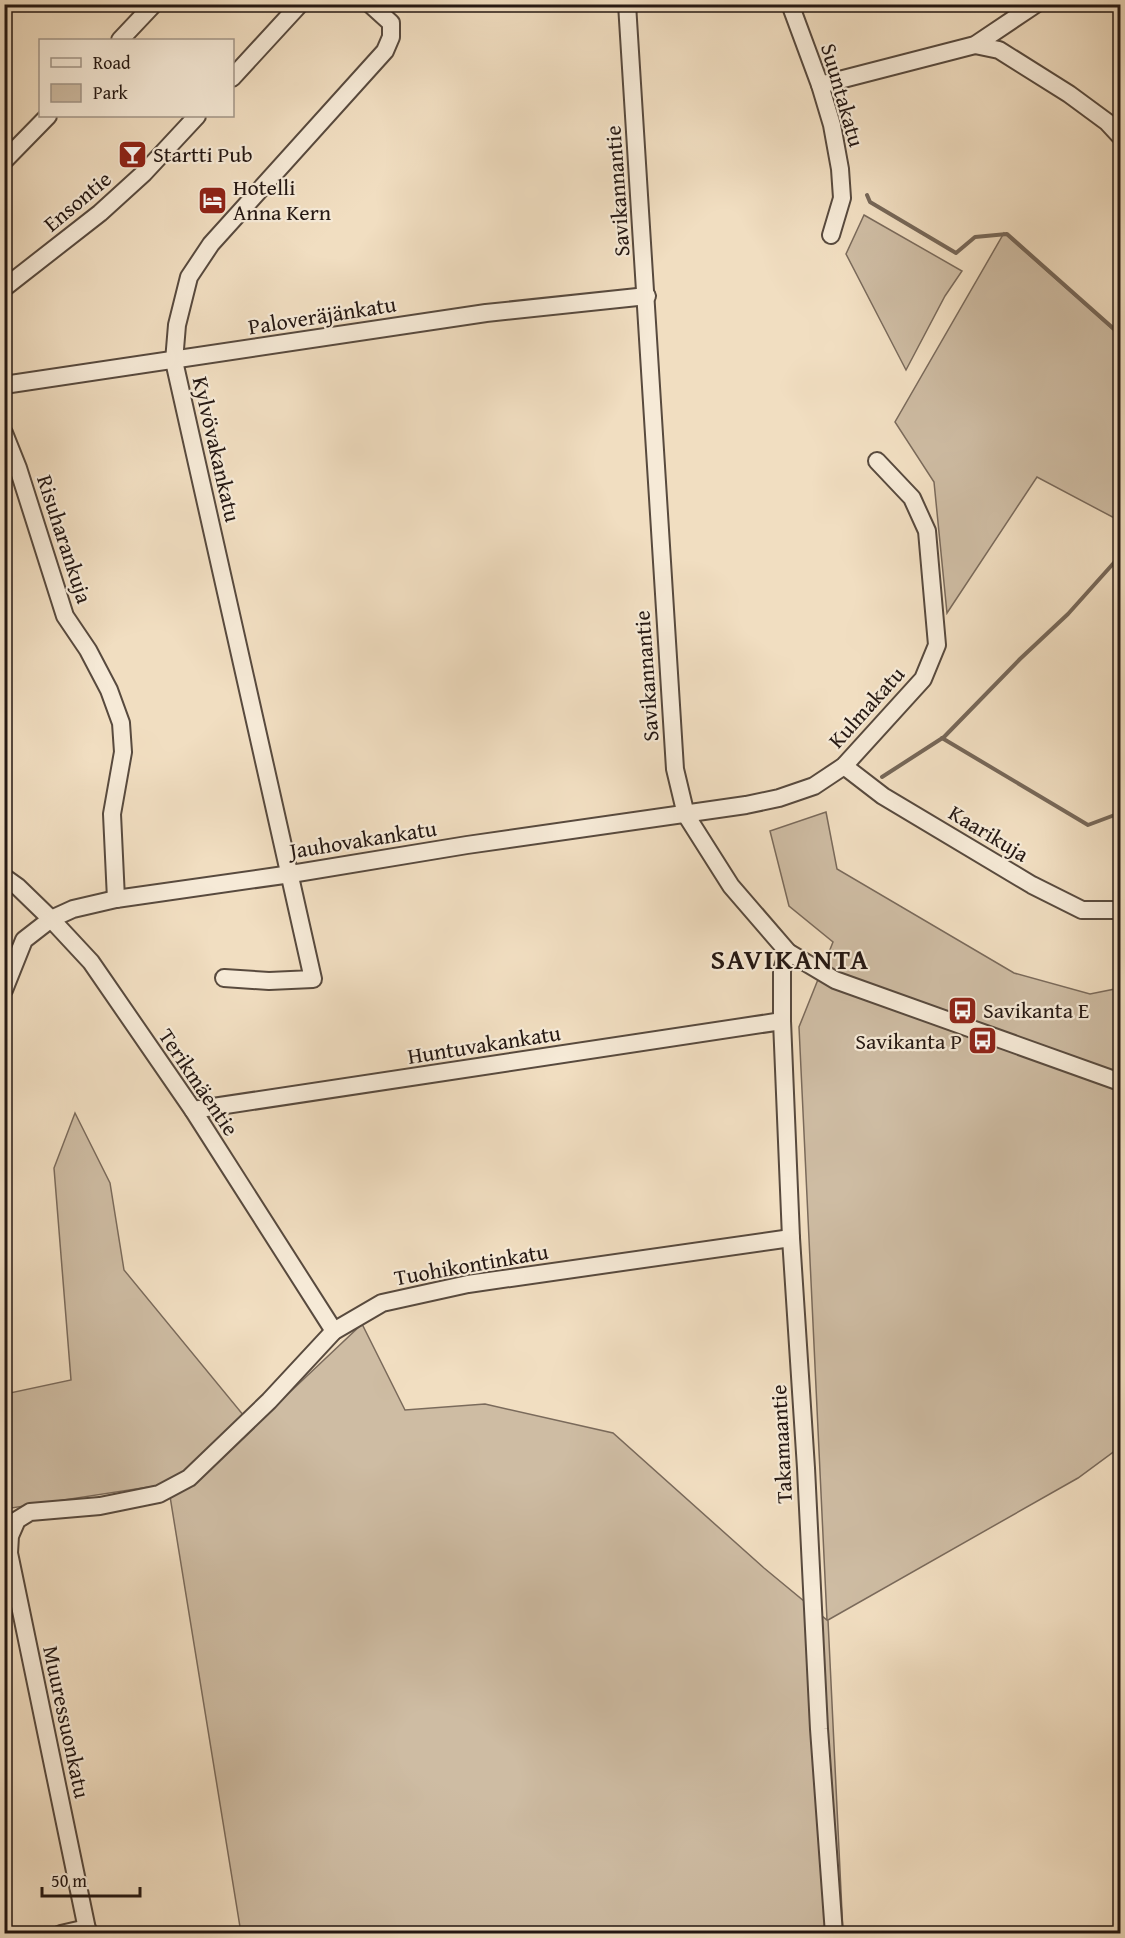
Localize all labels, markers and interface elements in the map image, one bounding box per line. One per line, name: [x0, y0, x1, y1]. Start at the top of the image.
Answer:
legend: [39, 39, 234, 117]
street label: Suuntakatu: [813, 39, 873, 151]
text: Road: [93, 49, 131, 76]
text: Park: [93, 79, 129, 106]
street label: Savikannantie: [596, 124, 638, 258]
bar icon: Startti Pub: [116, 138, 148, 170]
place label: Startti Pub: [153, 138, 253, 170]
street label: Ensontie: [36, 163, 118, 239]
place label: Hotelli Anna Kern: [233, 171, 332, 228]
hotel icon: Hotelli Anna Kern: [196, 184, 228, 216]
street label: Paloveräjänkatu: [246, 288, 398, 342]
street label: Kylvövakankatu: [185, 373, 249, 525]
street label: Risuharankuja: [29, 471, 101, 608]
street label: Savikannantie: [625, 609, 667, 743]
street label: Kulmakatu: [820, 659, 912, 755]
street label: Kaarikuja: [943, 797, 1036, 870]
street label: Jauhovakankatu: [284, 812, 439, 867]
district label: SAVIKANTA: [710, 938, 870, 979]
bus stop icon: Savikanta E: [946, 994, 978, 1026]
place label: Savikanta E: [983, 994, 1089, 1026]
street label: Huntuvakankatu: [405, 1016, 563, 1072]
street label: Terikmäentie: [151, 1022, 247, 1142]
place label: Savikanta P: [855, 1025, 962, 1057]
bus stop icon: Savikanta P: [967, 1025, 999, 1057]
street label: Tuohikontinkatu: [391, 1235, 551, 1293]
street label: Takamaantie: [762, 1384, 800, 1504]
street label: Muuressuonkatu: [35, 1643, 99, 1801]
scale bar: [42, 1860, 140, 1898]
text: 50 m: [51, 1867, 87, 1894]

